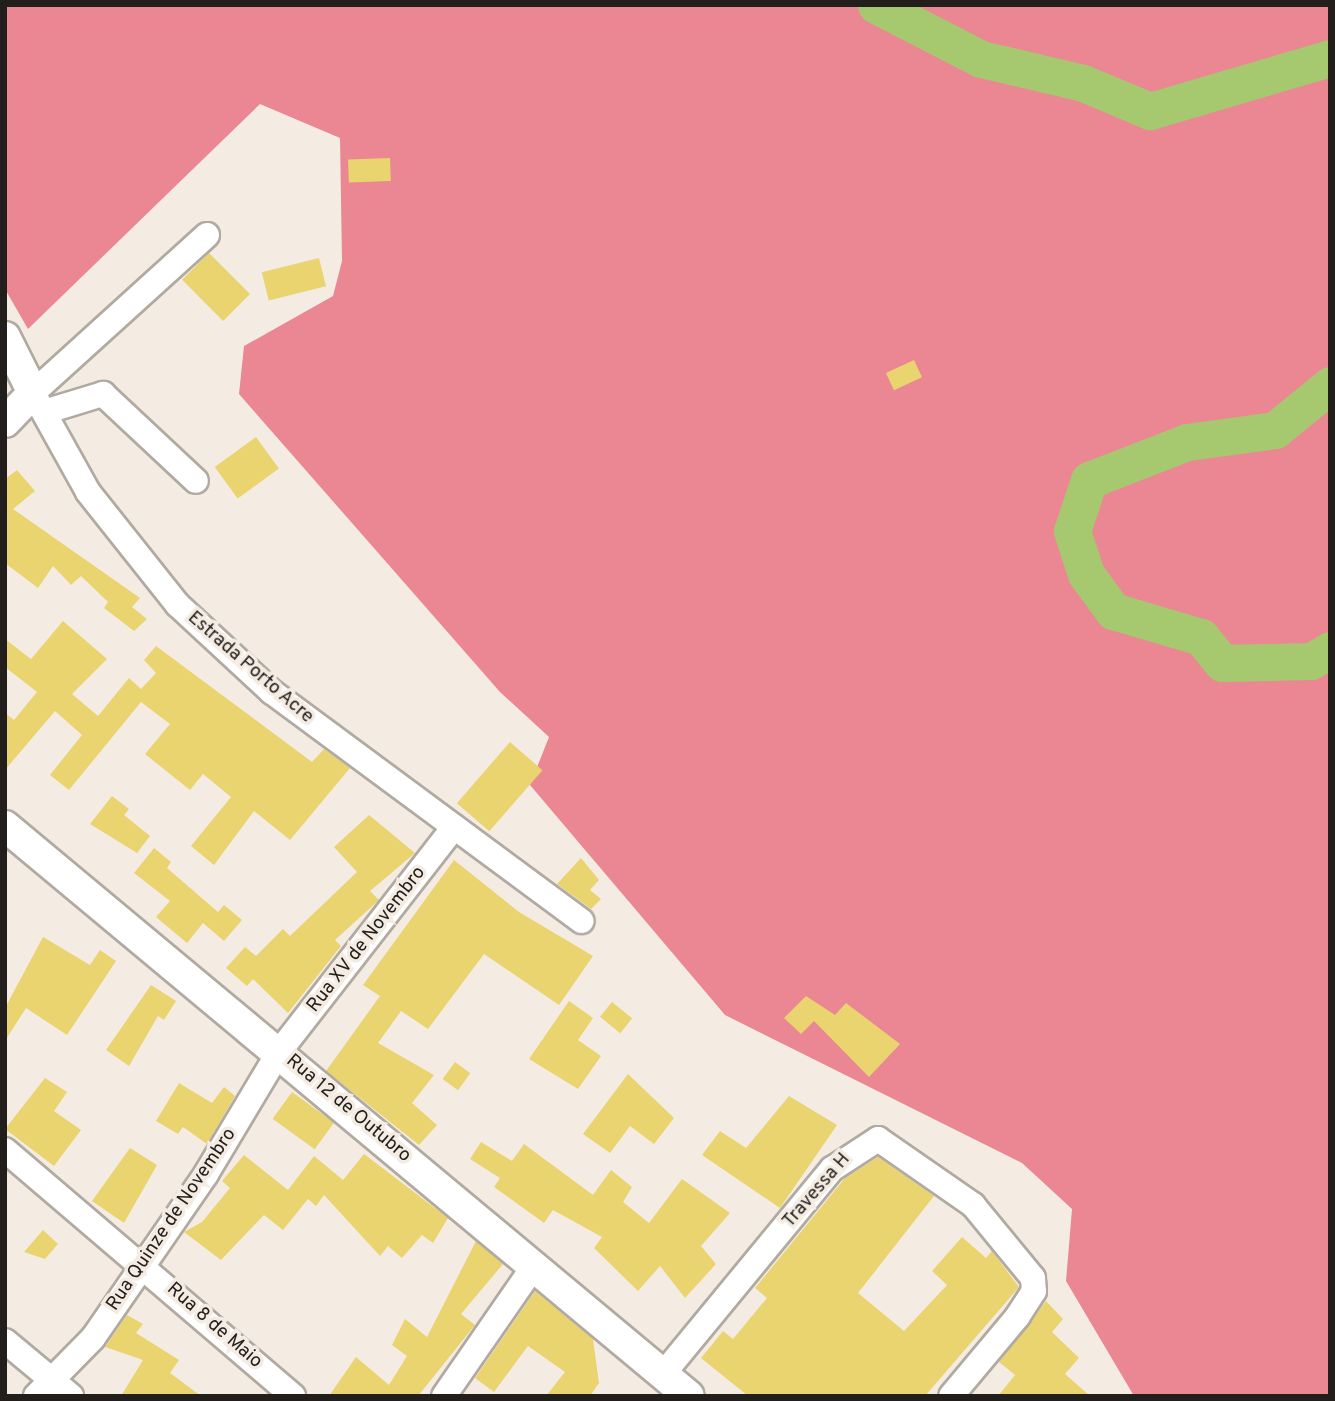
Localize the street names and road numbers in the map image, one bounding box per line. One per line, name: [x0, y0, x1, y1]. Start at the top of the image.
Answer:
street label: Estrada Porto Acre: [182, 607, 318, 729]
street label: Rua XV de Novembro: [303, 862, 431, 1018]
street label: Rua 12 de Outubro: [281, 1050, 415, 1168]
street label: Rua Quinze de Novembro: [102, 1124, 242, 1316]
street label: Travessa H: [778, 1149, 856, 1233]
street label: Rua 8 de Maio: [162, 1278, 266, 1374]

